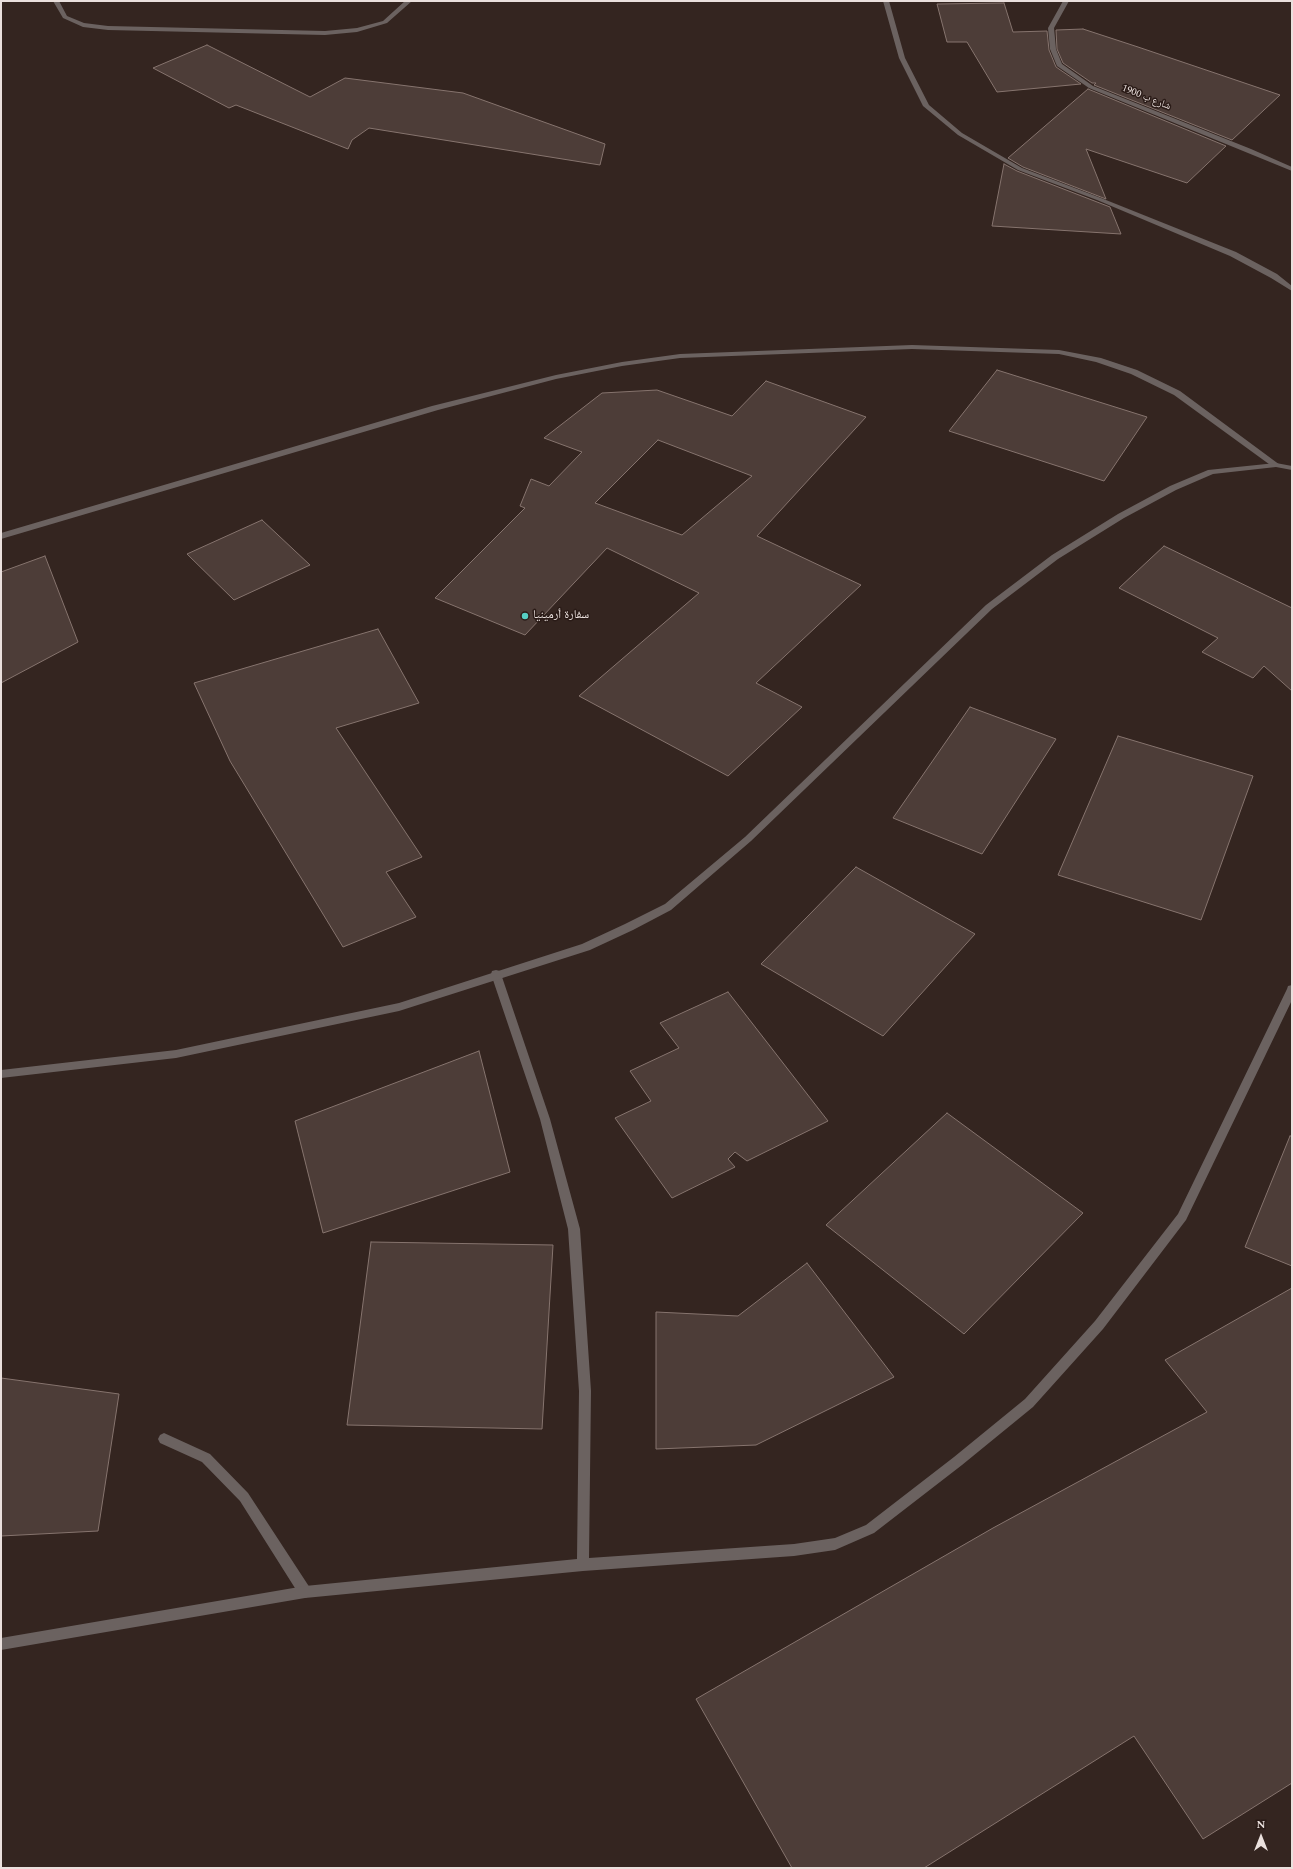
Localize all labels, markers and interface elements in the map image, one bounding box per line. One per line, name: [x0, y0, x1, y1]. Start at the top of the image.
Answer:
street label: شارع ب 1900: [1120, 83, 1172, 113]
place label: سفارة أرمينيا: [533, 609, 589, 623]
marker: سفارة أرمينيا: [520, 611, 530, 621]
text: N: [1257, 1816, 1265, 1833]
north arrow: [1241, 1817, 1281, 1857]

